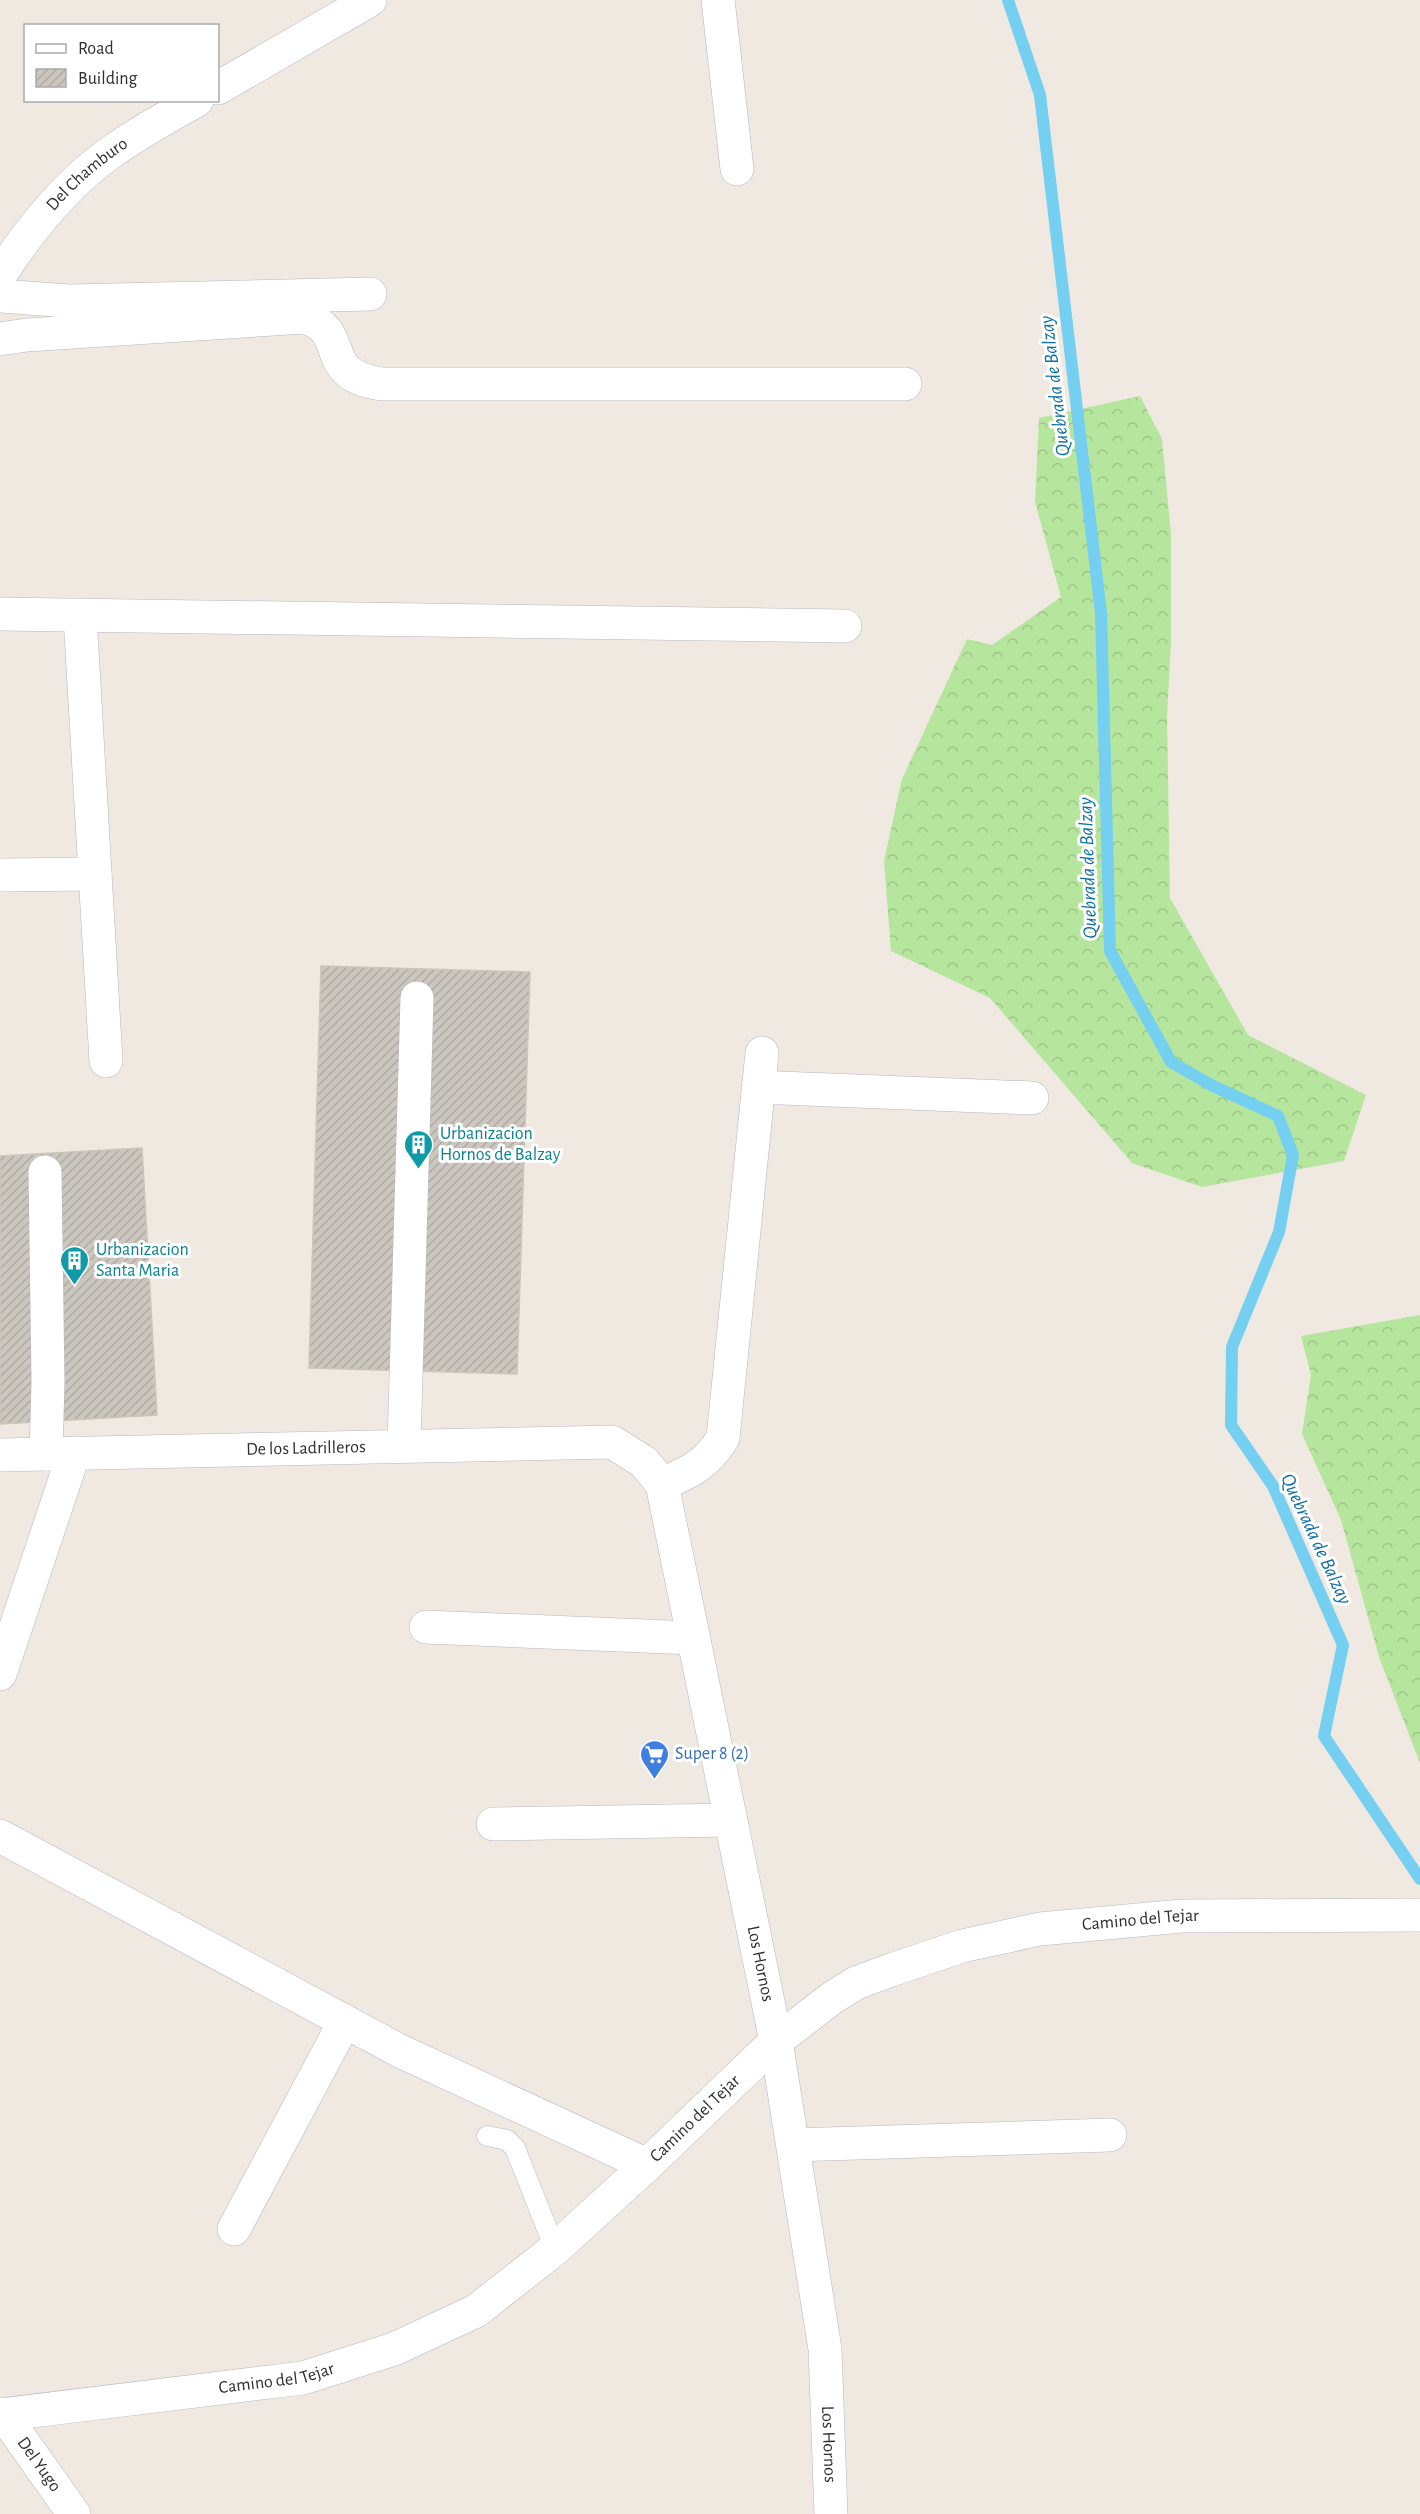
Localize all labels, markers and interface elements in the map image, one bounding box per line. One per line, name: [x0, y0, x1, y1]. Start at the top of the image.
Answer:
legend: [24, 24, 219, 102]
text: Road: [78, 40, 114, 58]
text: Building: [78, 70, 138, 88]
street label: Del Chamburo: [43, 134, 131, 214]
water label: Quebrada de Balzay: [1036, 314, 1074, 457]
water label: Quebrada de Balzay: [1076, 796, 1100, 939]
place label: Urbanizacion Hornos de Balzay: [440, 1125, 561, 1164]
building icon: Urbanizacion Hornos de Balzay: [403, 1128, 435, 1170]
place label: Urbanizacion Santa Maria: [96, 1241, 189, 1280]
building icon: Urbanizacion Santa Maria: [59, 1244, 91, 1286]
street label: De los Ladrilleros: [246, 1438, 366, 1459]
water label: Quebrada de Balzay: [1277, 1471, 1355, 1608]
supermarket icon: Super 8 (2): [638, 1738, 670, 1780]
place label: Super 8 (2): [675, 1745, 749, 1763]
street label: Camino del Tejar: [1081, 1907, 1199, 1934]
street label: Los Hornos: [744, 1924, 777, 2003]
street label: Camino del Tejar: [647, 2071, 744, 2166]
street label: Camino del Tejar: [218, 2360, 337, 2397]
street label: Los Hornos: [818, 2405, 839, 2483]
street label: Del Yugo: [13, 2434, 64, 2495]

